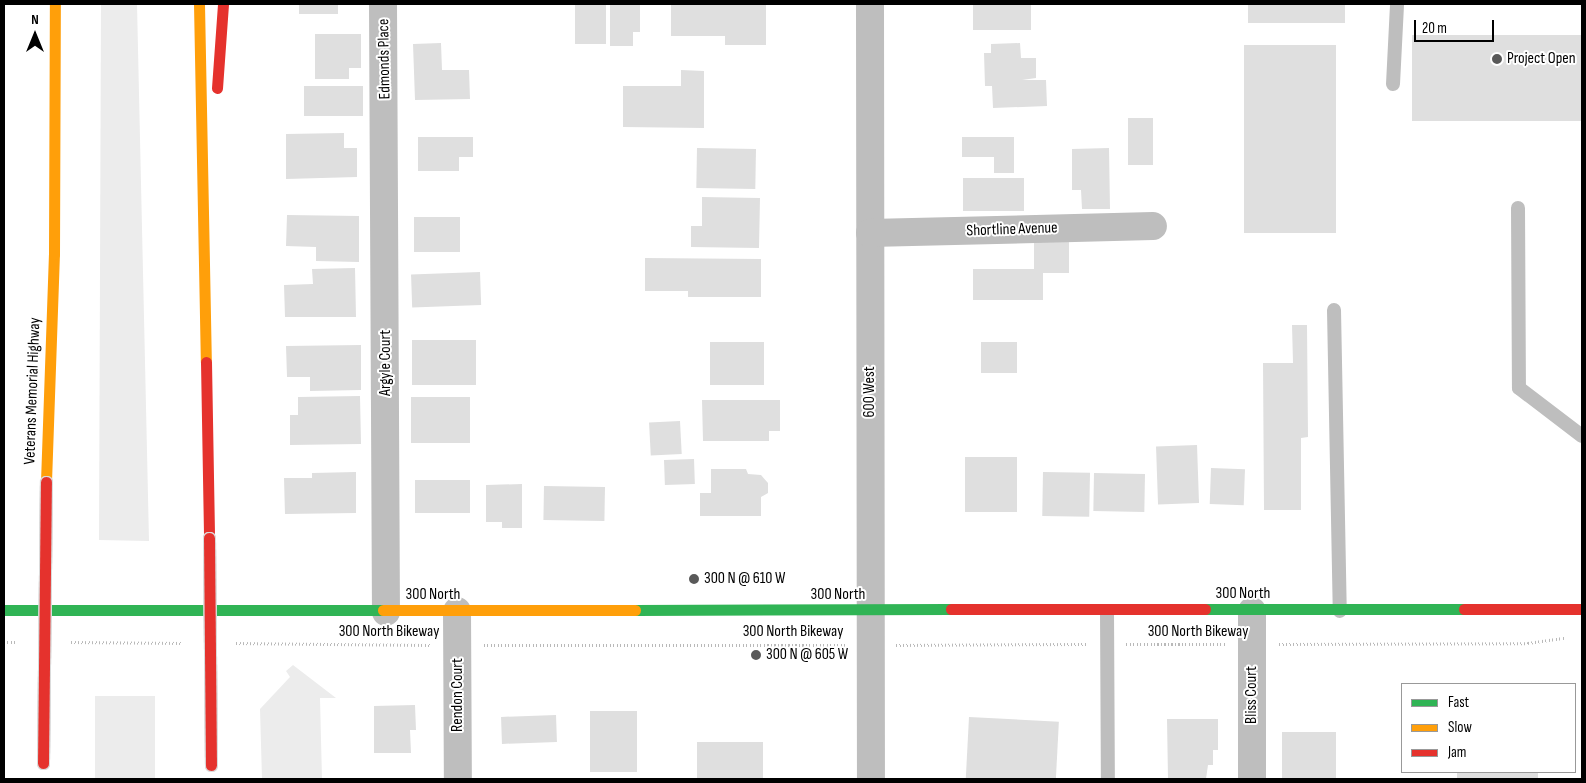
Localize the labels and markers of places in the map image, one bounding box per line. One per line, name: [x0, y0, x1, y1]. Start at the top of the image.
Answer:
place label: Project Open: [1507, 49, 1576, 69]
marker: Project Open: [1491, 53, 1503, 65]
place label: 300 N @ 610 W: [704, 569, 785, 589]
marker: 300 N @ 610 W: [688, 573, 700, 585]
place label: 300 N @ 605 W: [766, 645, 848, 665]
marker: 300 N @ 605 W: [750, 649, 762, 661]

